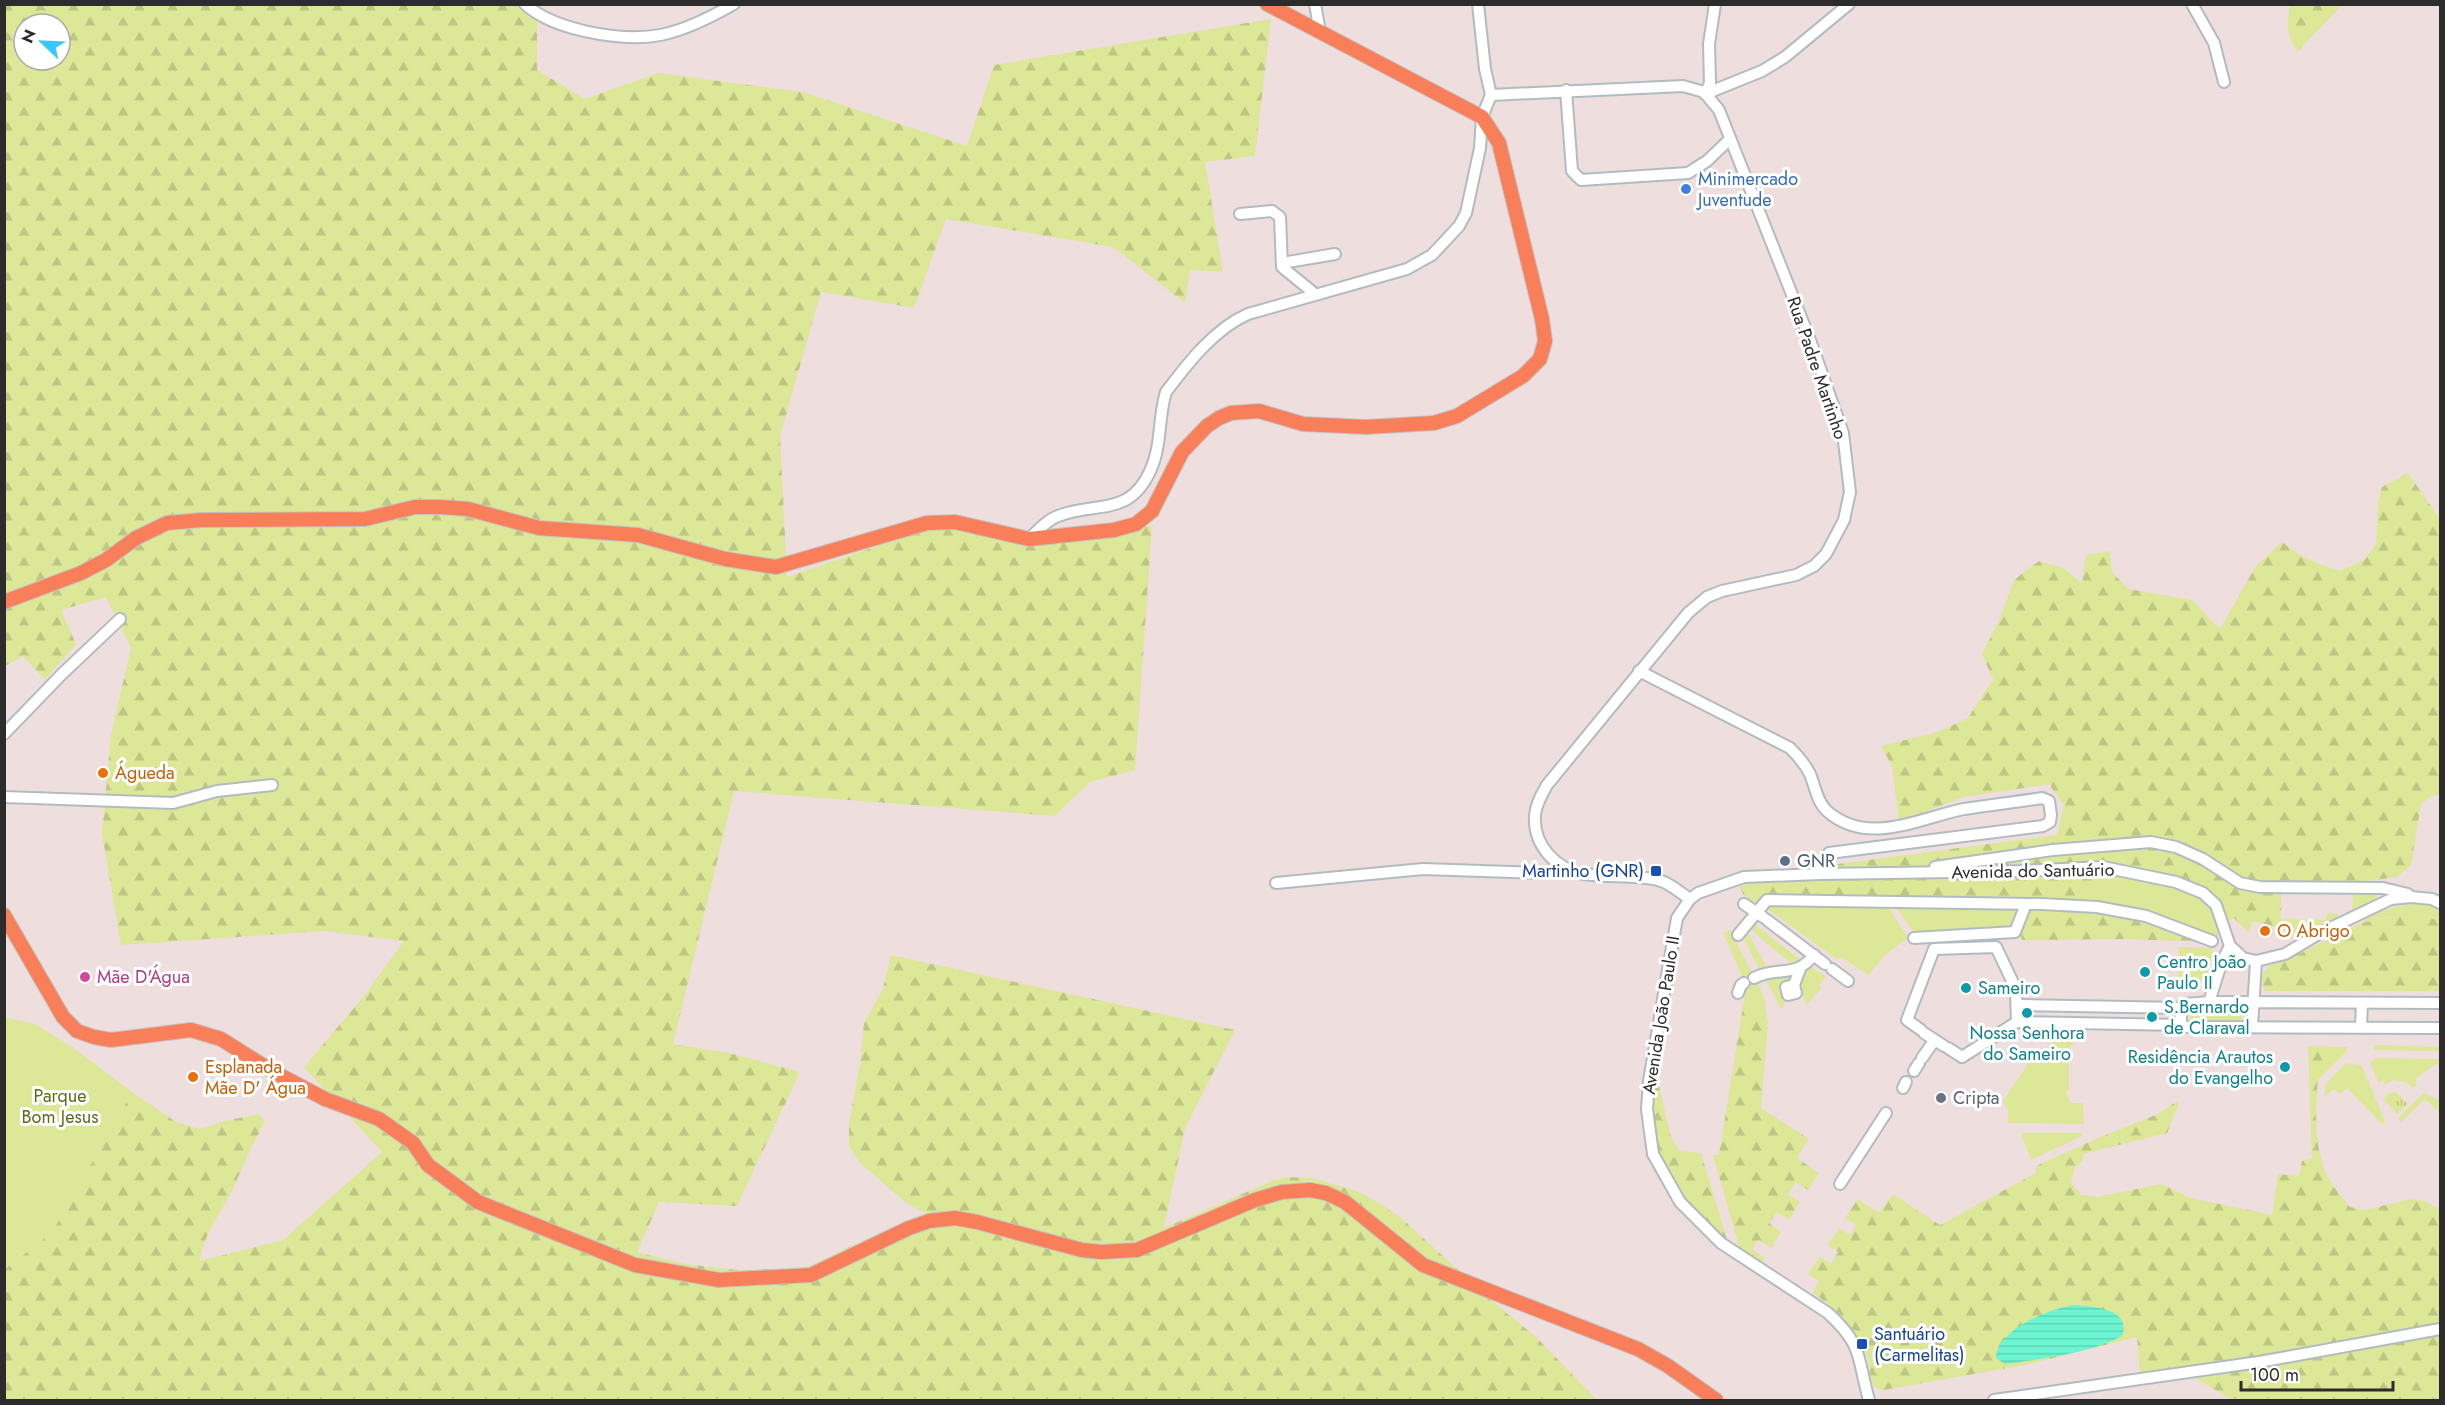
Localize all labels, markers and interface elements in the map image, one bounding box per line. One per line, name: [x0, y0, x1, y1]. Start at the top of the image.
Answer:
north arrow: [12, 12, 72, 72]
text: N: [16, 26, 42, 47]
place label: Minimercado Juventude: [1696, 166, 1798, 213]
marker: Minimercado Juventude: [1679, 182, 1693, 196]
street label: Rua Padre Martinho: [1780, 293, 1854, 443]
place label: Águeda: [115, 760, 175, 786]
marker: Águeda: [96, 766, 110, 780]
place label: GNR: [1797, 848, 1835, 874]
marker: GNR: [1778, 854, 1792, 868]
street label: Avenida do Santuário: [1951, 857, 2115, 885]
place label: Martinho (GNR): [1522, 858, 1644, 884]
marker: Martinho (GNR): [1649, 864, 1663, 878]
place label: O Abrigo: [2277, 918, 2350, 944]
marker: O Abrigo: [2258, 924, 2272, 938]
street label: Avenida João Paulo II: [1636, 934, 1686, 1096]
place label: Centro João Paulo II: [2157, 949, 2246, 996]
place label: Mãe D'Água: [97, 964, 190, 990]
marker: Centro João Paulo II: [2138, 965, 2152, 979]
marker: Mãe D'Água: [78, 970, 92, 984]
place label: Sameiro: [1978, 975, 2040, 1001]
marker: Sameiro: [1959, 981, 1973, 995]
place label: S.Bernardo de Claraval: [2164, 994, 2250, 1041]
marker: Nossa Senhora do Sameiro: [2020, 1006, 2034, 1020]
marker: S.Bernardo de Claraval: [2145, 1010, 2159, 1024]
place label: Nossa Senhora do Sameiro: [1969, 1020, 2085, 1067]
place label: Residência Arautos do Evangelho: [2128, 1044, 2273, 1091]
place label: Esplanada Mãe D' Água: [205, 1054, 306, 1101]
marker: Residência Arautos do Evangelho: [2278, 1060, 2292, 1074]
marker: Esplanada Mãe D' Água: [186, 1070, 200, 1084]
park label: Parque Bom Jesus: [22, 1083, 98, 1130]
place label: Cripta: [1953, 1085, 1999, 1111]
marker: Cripta: [1934, 1091, 1948, 1105]
place label: Santuário (Carmelitas): [1874, 1321, 1965, 1368]
marker: Santuário (Carmelitas): [1855, 1337, 1869, 1351]
scale bar: [2241, 1354, 2392, 1392]
text: 100 m: [2250, 1362, 2299, 1388]

